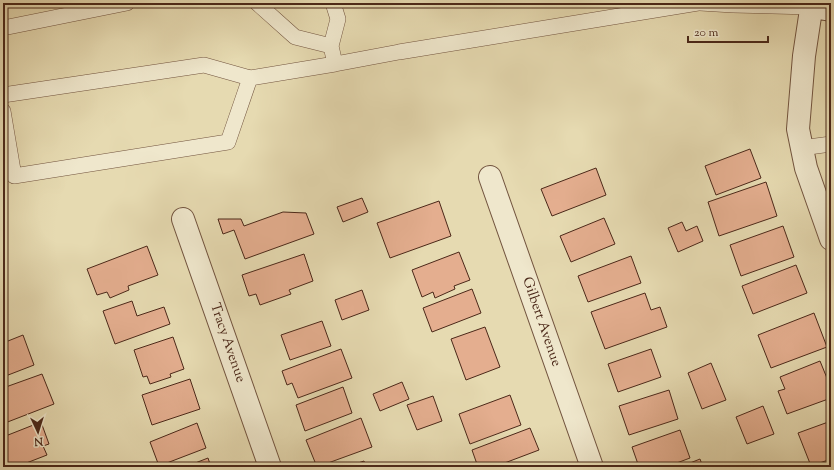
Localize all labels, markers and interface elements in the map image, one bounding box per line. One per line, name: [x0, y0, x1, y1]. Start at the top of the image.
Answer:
scale bar: [688, 18, 768, 44]
text: 20 m: [694, 24, 719, 42]
street label: Gilbert Avenue: [516, 275, 566, 369]
street label: Tracy Avenue: [204, 301, 250, 385]
north arrow: [18, 412, 58, 452]
text: N: [33, 433, 45, 449]

